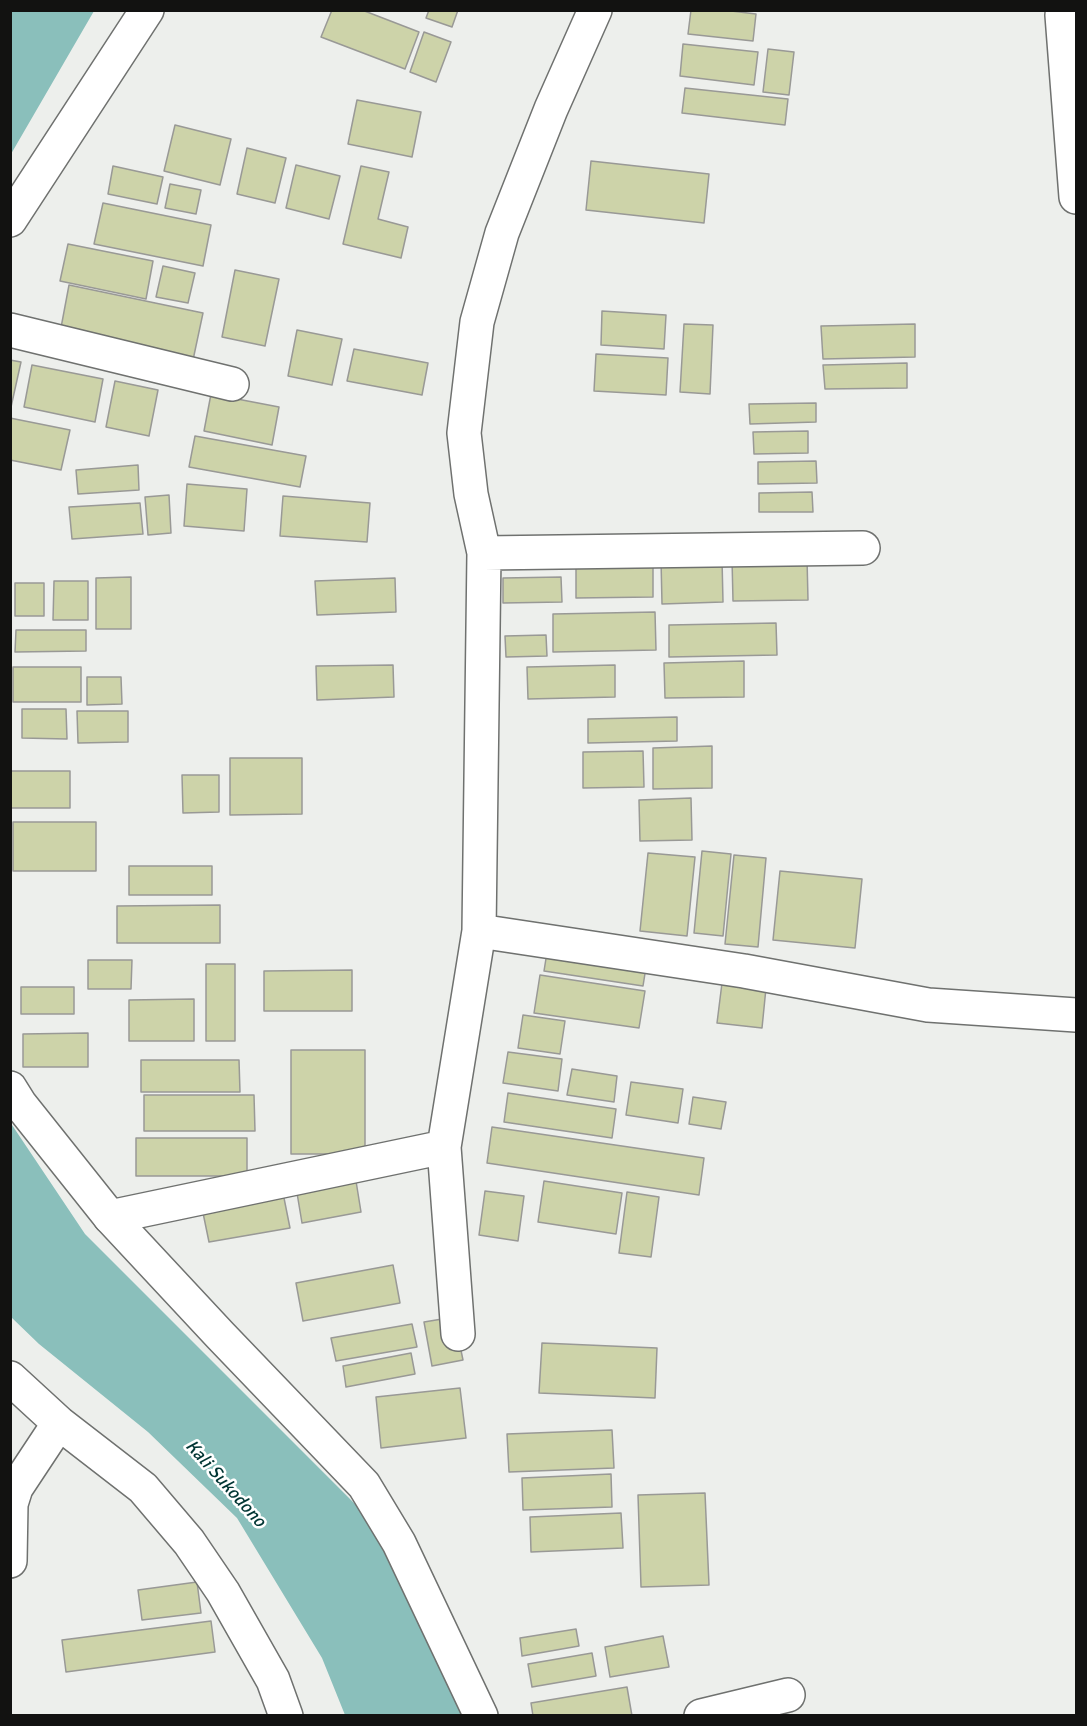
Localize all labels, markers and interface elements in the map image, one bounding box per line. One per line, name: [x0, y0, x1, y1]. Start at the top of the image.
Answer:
water label: Kali Sukodono: [180, 1436, 270, 1532]

